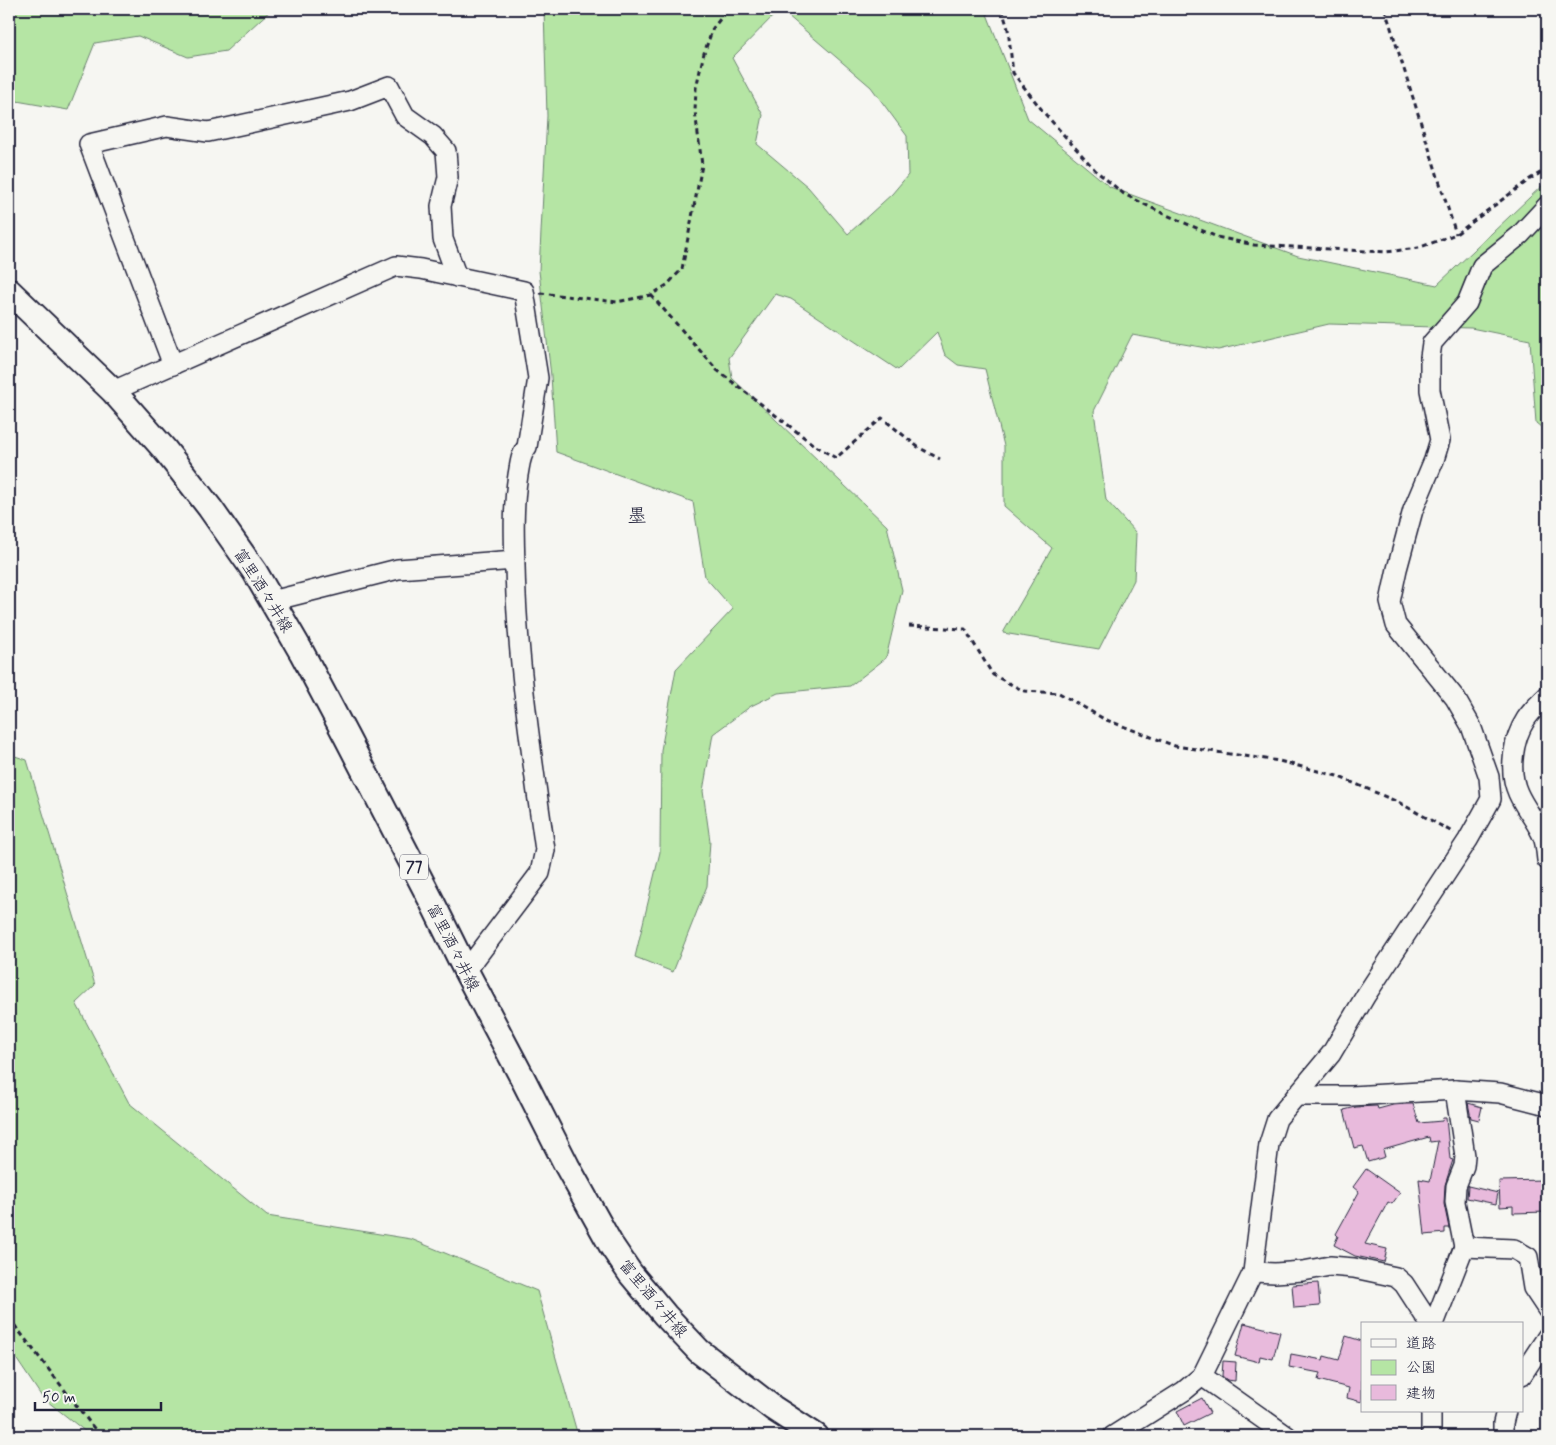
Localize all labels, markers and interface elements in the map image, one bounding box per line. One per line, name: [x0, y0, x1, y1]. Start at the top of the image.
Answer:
district label: 墨: [627, 504, 647, 529]
street label: 富里酒々井線: [228, 545, 297, 637]
road number: 77: [400, 854, 428, 880]
street label: 富里酒々井線: [422, 900, 484, 995]
street label: 富里酒々井線: [614, 1255, 692, 1342]
legend: [1361, 1322, 1524, 1412]
text: 道路: [1406, 1334, 1436, 1354]
text: 公園: [1406, 1358, 1436, 1378]
scale bar: [35, 1380, 161, 1412]
text: 建物: [1406, 1384, 1436, 1404]
text: 50 m: [42, 1388, 76, 1408]

